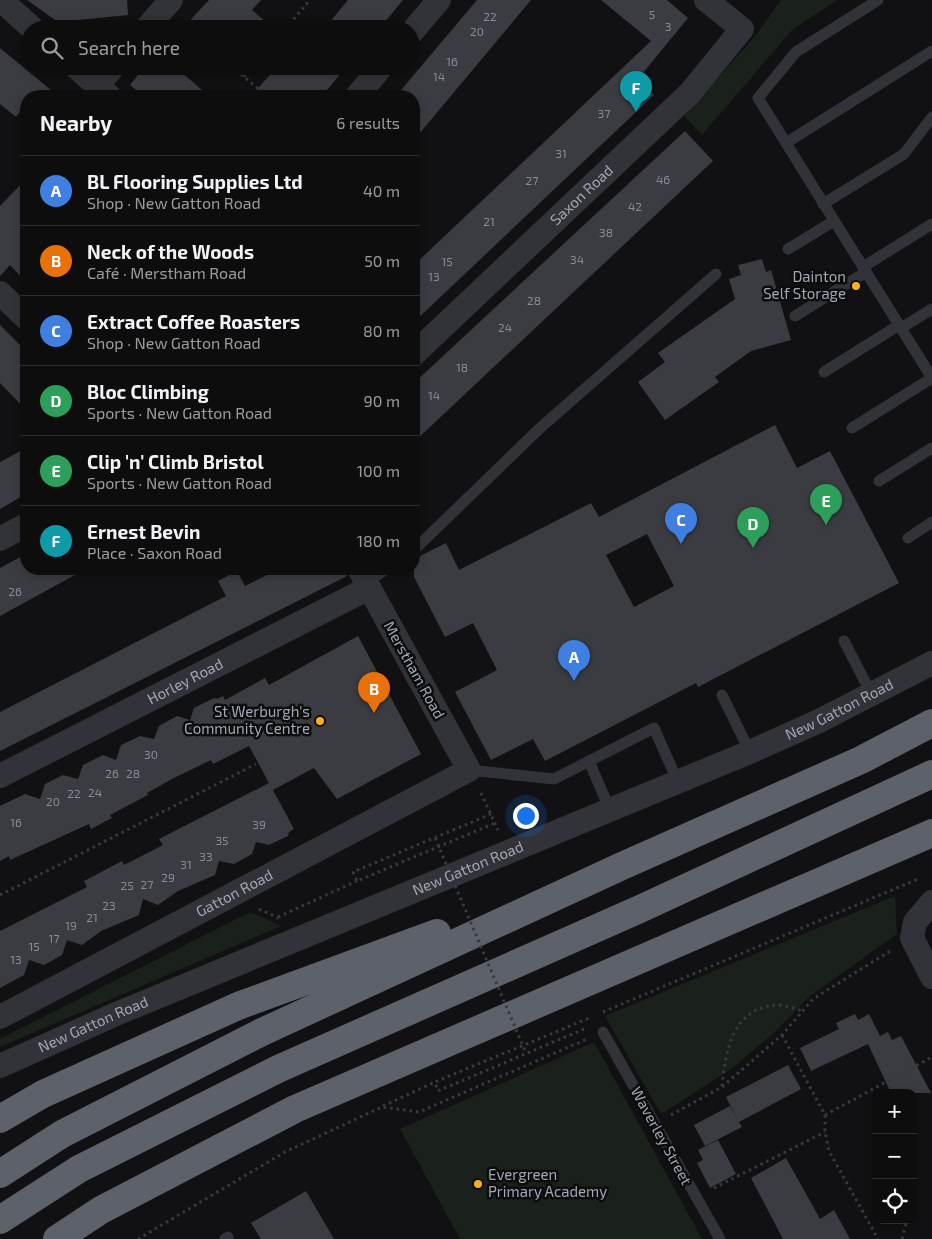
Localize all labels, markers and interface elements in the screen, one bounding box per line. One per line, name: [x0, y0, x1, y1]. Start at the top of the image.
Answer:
house number: 5: [649, 7, 655, 21]
house number: 22: [483, 9, 497, 23]
house number: 3: [665, 19, 671, 33]
search box: [20, 20, 420, 75]
house number: 20: [470, 24, 484, 38]
icon: search: [38, 34, 66, 62]
text: Search here: [78, 36, 180, 59]
house number: 16: [446, 54, 458, 68]
house number: 14: [433, 69, 445, 83]
pin: F: [620, 71, 652, 112]
house number: 37: [598, 106, 610, 120]
text: Nearby: [40, 110, 112, 135]
text: 6 results: [336, 113, 400, 132]
house number: 31: [555, 146, 567, 160]
street label: Saxon Road: [546, 161, 616, 228]
text: BL Flooring Supplies Ltd: [87, 170, 303, 193]
house number: 46: [656, 172, 670, 186]
house number: 27: [526, 173, 538, 187]
text: A: [51, 181, 61, 200]
text: 40 m: [363, 181, 400, 200]
text: Shop · New Gatton Road: [87, 193, 261, 212]
house number: 42: [628, 199, 642, 213]
house number: 21: [483, 214, 495, 228]
house number: 38: [599, 225, 613, 239]
text: Neck of the Woods: [87, 240, 254, 263]
text: B: [51, 251, 61, 270]
text: 50 m: [364, 251, 400, 270]
house number: 34: [570, 252, 584, 266]
house number: 15: [441, 254, 453, 268]
text: Café · Merstham Road: [87, 263, 246, 282]
place label: Dainton Self Storage: [763, 267, 846, 302]
house number: 13: [428, 269, 440, 283]
marker: Dainton Self Storage: [850, 280, 862, 292]
house number: 28: [527, 293, 541, 307]
text: Extract Coffee Roasters: [87, 310, 300, 333]
house number: 24: [498, 320, 512, 334]
text: C: [51, 321, 61, 340]
text: 80 m: [363, 321, 400, 340]
text: Shop · New Gatton Road: [87, 333, 261, 352]
house number: 18: [456, 360, 468, 374]
text: Bloc Climbing: [87, 380, 209, 403]
house number: 14: [428, 388, 440, 402]
text: D: [51, 391, 61, 410]
text: 90 m: [364, 391, 400, 410]
text: Sports · New Gatton Road: [87, 403, 272, 422]
text: Clip 'n' Climb Bristol: [87, 450, 264, 473]
text: E: [51, 461, 61, 480]
text: 100 m: [357, 461, 400, 480]
text: Sports · New Gatton Road: [87, 473, 272, 492]
pin: E: [810, 484, 842, 525]
pin: C: [665, 503, 697, 544]
pin: D: [737, 507, 769, 548]
text: Ernest Bevin: [87, 520, 200, 543]
text: F: [52, 531, 60, 550]
text: 180 m: [357, 531, 400, 550]
text: Place · Saxon Road: [87, 543, 222, 562]
house number: 26: [8, 584, 22, 598]
street label: Merstham Road: [381, 618, 449, 721]
pin: A: [558, 640, 590, 681]
street label: Horley Road: [144, 654, 226, 707]
pin: B: [358, 672, 390, 713]
street label: New Gatton Road: [782, 674, 896, 743]
place label: St Werburgh's Community Centre: [184, 702, 310, 737]
marker: St Werburgh's Community Centre: [314, 715, 326, 727]
house number: 30: [144, 747, 158, 761]
house number: 26: [105, 766, 119, 780]
house number: 28: [126, 766, 140, 780]
house number: 24: [88, 785, 102, 799]
house number: 22: [67, 786, 81, 800]
house number: 20: [46, 794, 60, 808]
your location: [513, 803, 539, 829]
house number: 16: [10, 815, 22, 829]
house number: 39: [252, 817, 266, 831]
house number: 35: [215, 833, 229, 847]
street label: New Gatton Road: [409, 837, 526, 899]
house number: 33: [199, 849, 213, 863]
house number: 31: [180, 857, 192, 871]
street label: Gatton Road: [193, 865, 275, 920]
house number: 29: [161, 870, 175, 884]
house number: 27: [141, 877, 153, 891]
house number: 25: [120, 878, 134, 892]
house number: 23: [102, 898, 116, 912]
house number: 21: [86, 910, 98, 924]
house number: 19: [65, 918, 77, 932]
house number: 17: [49, 931, 59, 945]
house number: 15: [28, 939, 40, 953]
house number: 13: [10, 952, 22, 966]
street label: New Gatton Road: [35, 992, 151, 1056]
street label: Waverley Street: [628, 1083, 696, 1188]
map controls: [872, 1089, 917, 1224]
button: +: [872, 1089, 917, 1134]
button: −: [872, 1134, 917, 1179]
place label: Evergreen Primary Academy: [488, 1165, 607, 1200]
marker: Evergreen Primary Academy: [472, 1178, 484, 1190]
button: locate: [872, 1179, 917, 1224]

